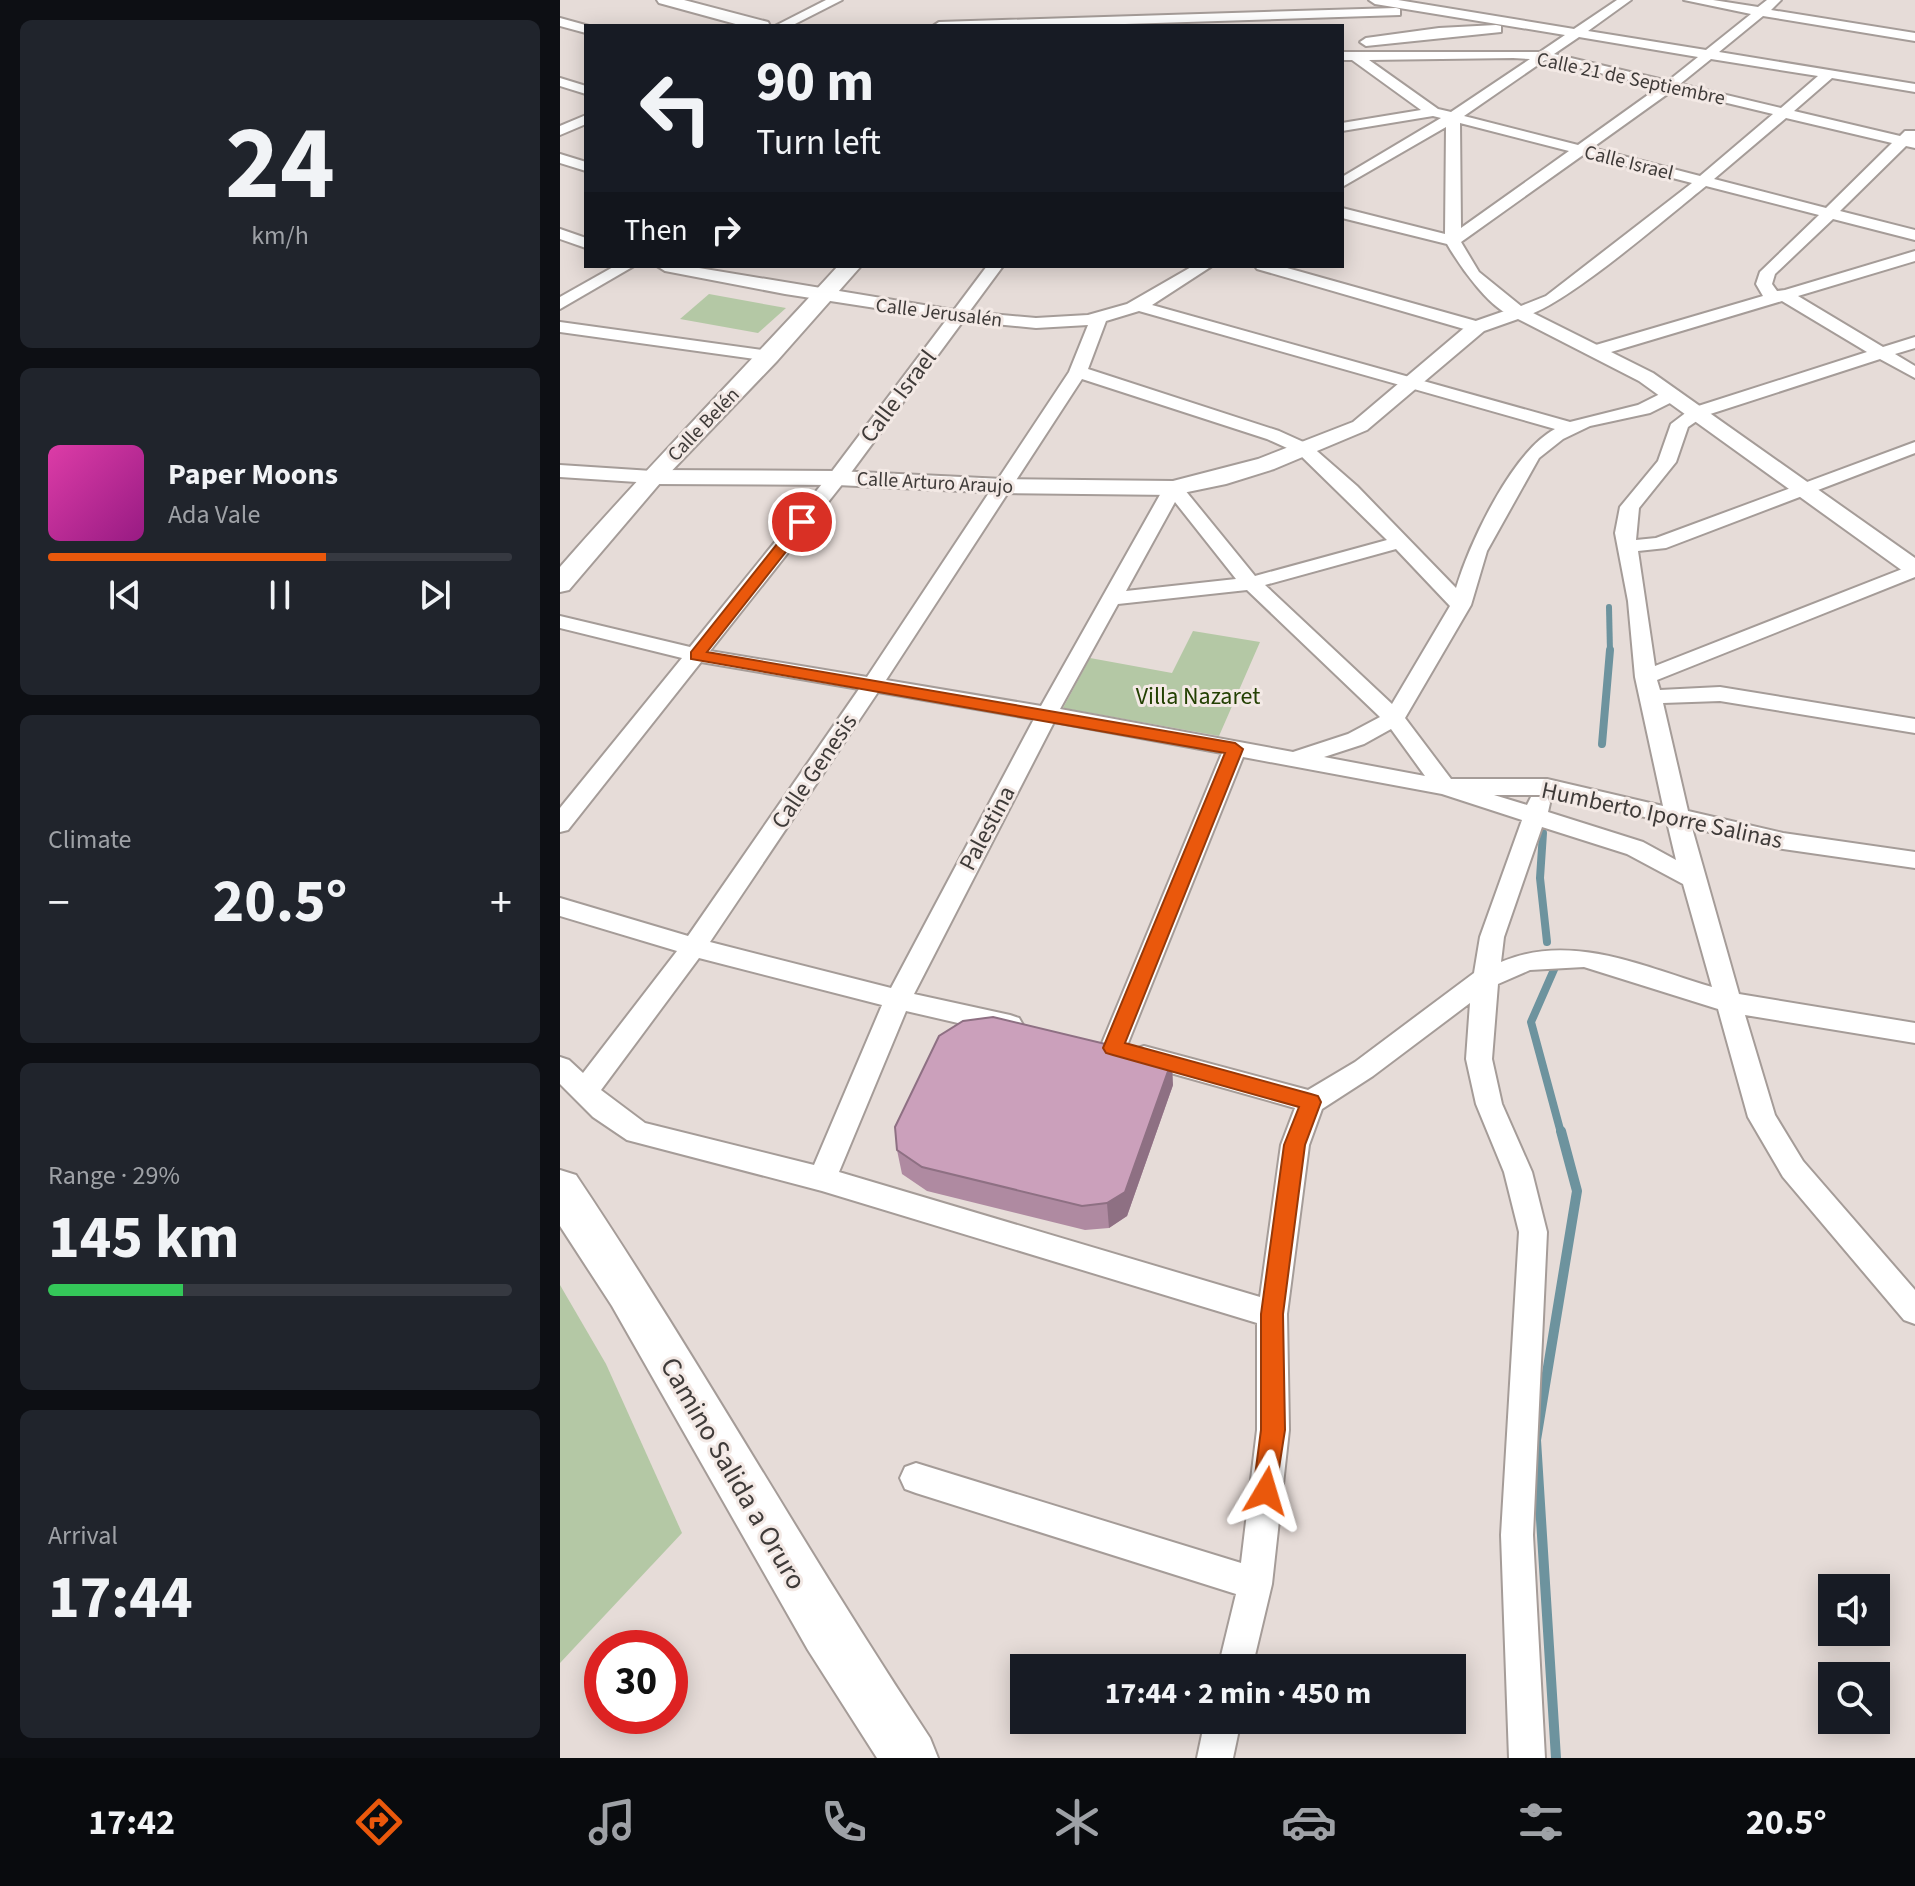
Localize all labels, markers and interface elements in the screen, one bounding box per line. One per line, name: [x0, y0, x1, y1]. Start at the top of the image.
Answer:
text: 90 m: [756, 43, 874, 122]
street label: Calle 21 de Septiembre: [1534, 45, 1728, 113]
icon: left: [624, 56, 728, 160]
text: 24: [225, 91, 335, 239]
text: Turn left: [756, 117, 881, 168]
street label: Calle Israel: [1581, 138, 1676, 188]
icon: right: [704, 208, 748, 252]
text: Then: [624, 209, 688, 252]
text: km/h: [251, 217, 309, 254]
street label: Calle Jerusalén: [874, 291, 1004, 335]
street label: Calle Israel: [852, 342, 945, 450]
street label: Calle Belén: [661, 381, 746, 468]
text: Paper Moons: [168, 453, 338, 496]
street label: Calle Arturo Araujo: [856, 465, 1014, 501]
pin: [768, 488, 836, 556]
text: Ada Vale: [168, 496, 260, 533]
icon: arrive: [780, 500, 824, 544]
icon: previous: [103, 573, 147, 617]
icon: pause: [258, 573, 302, 617]
icon: next: [413, 573, 457, 617]
park label: Villa Nazaret: [1136, 679, 1260, 714]
street label: Calle Genesis: [763, 707, 866, 836]
street label: Humberto Iporre Salinas: [1538, 773, 1786, 858]
street label: Palestina: [951, 780, 1024, 877]
text: Climate: [48, 821, 132, 858]
text: 20.5°: [213, 860, 347, 945]
text: −: [48, 872, 70, 935]
text: +: [490, 872, 512, 935]
text: Range · 29%: [48, 1157, 180, 1194]
text: 145 km: [48, 1196, 239, 1281]
street label: Camino Salida a Oruro: [650, 1350, 816, 1597]
position arrow: [1224, 1449, 1308, 1533]
text: Arrival: [48, 1517, 118, 1554]
text: 17:44: [48, 1556, 193, 1641]
map controls: [1818, 1574, 1890, 1734]
button: sound: [1818, 1574, 1890, 1646]
speed limit sign: 30: [584, 1630, 688, 1734]
button: search: [1818, 1662, 1890, 1734]
text: 17:44 · 2 min · 450 m: [1105, 1672, 1371, 1715]
icon: directions: [351, 1794, 407, 1850]
icon: music: [584, 1794, 640, 1850]
icon: phone: [816, 1794, 872, 1850]
icon: climate: [1049, 1794, 1105, 1850]
icon: car: [1281, 1794, 1337, 1850]
icon: filters: [1513, 1794, 1569, 1850]
text: 17:42: [88, 1797, 175, 1848]
text: 20.5°: [1746, 1797, 1827, 1848]

